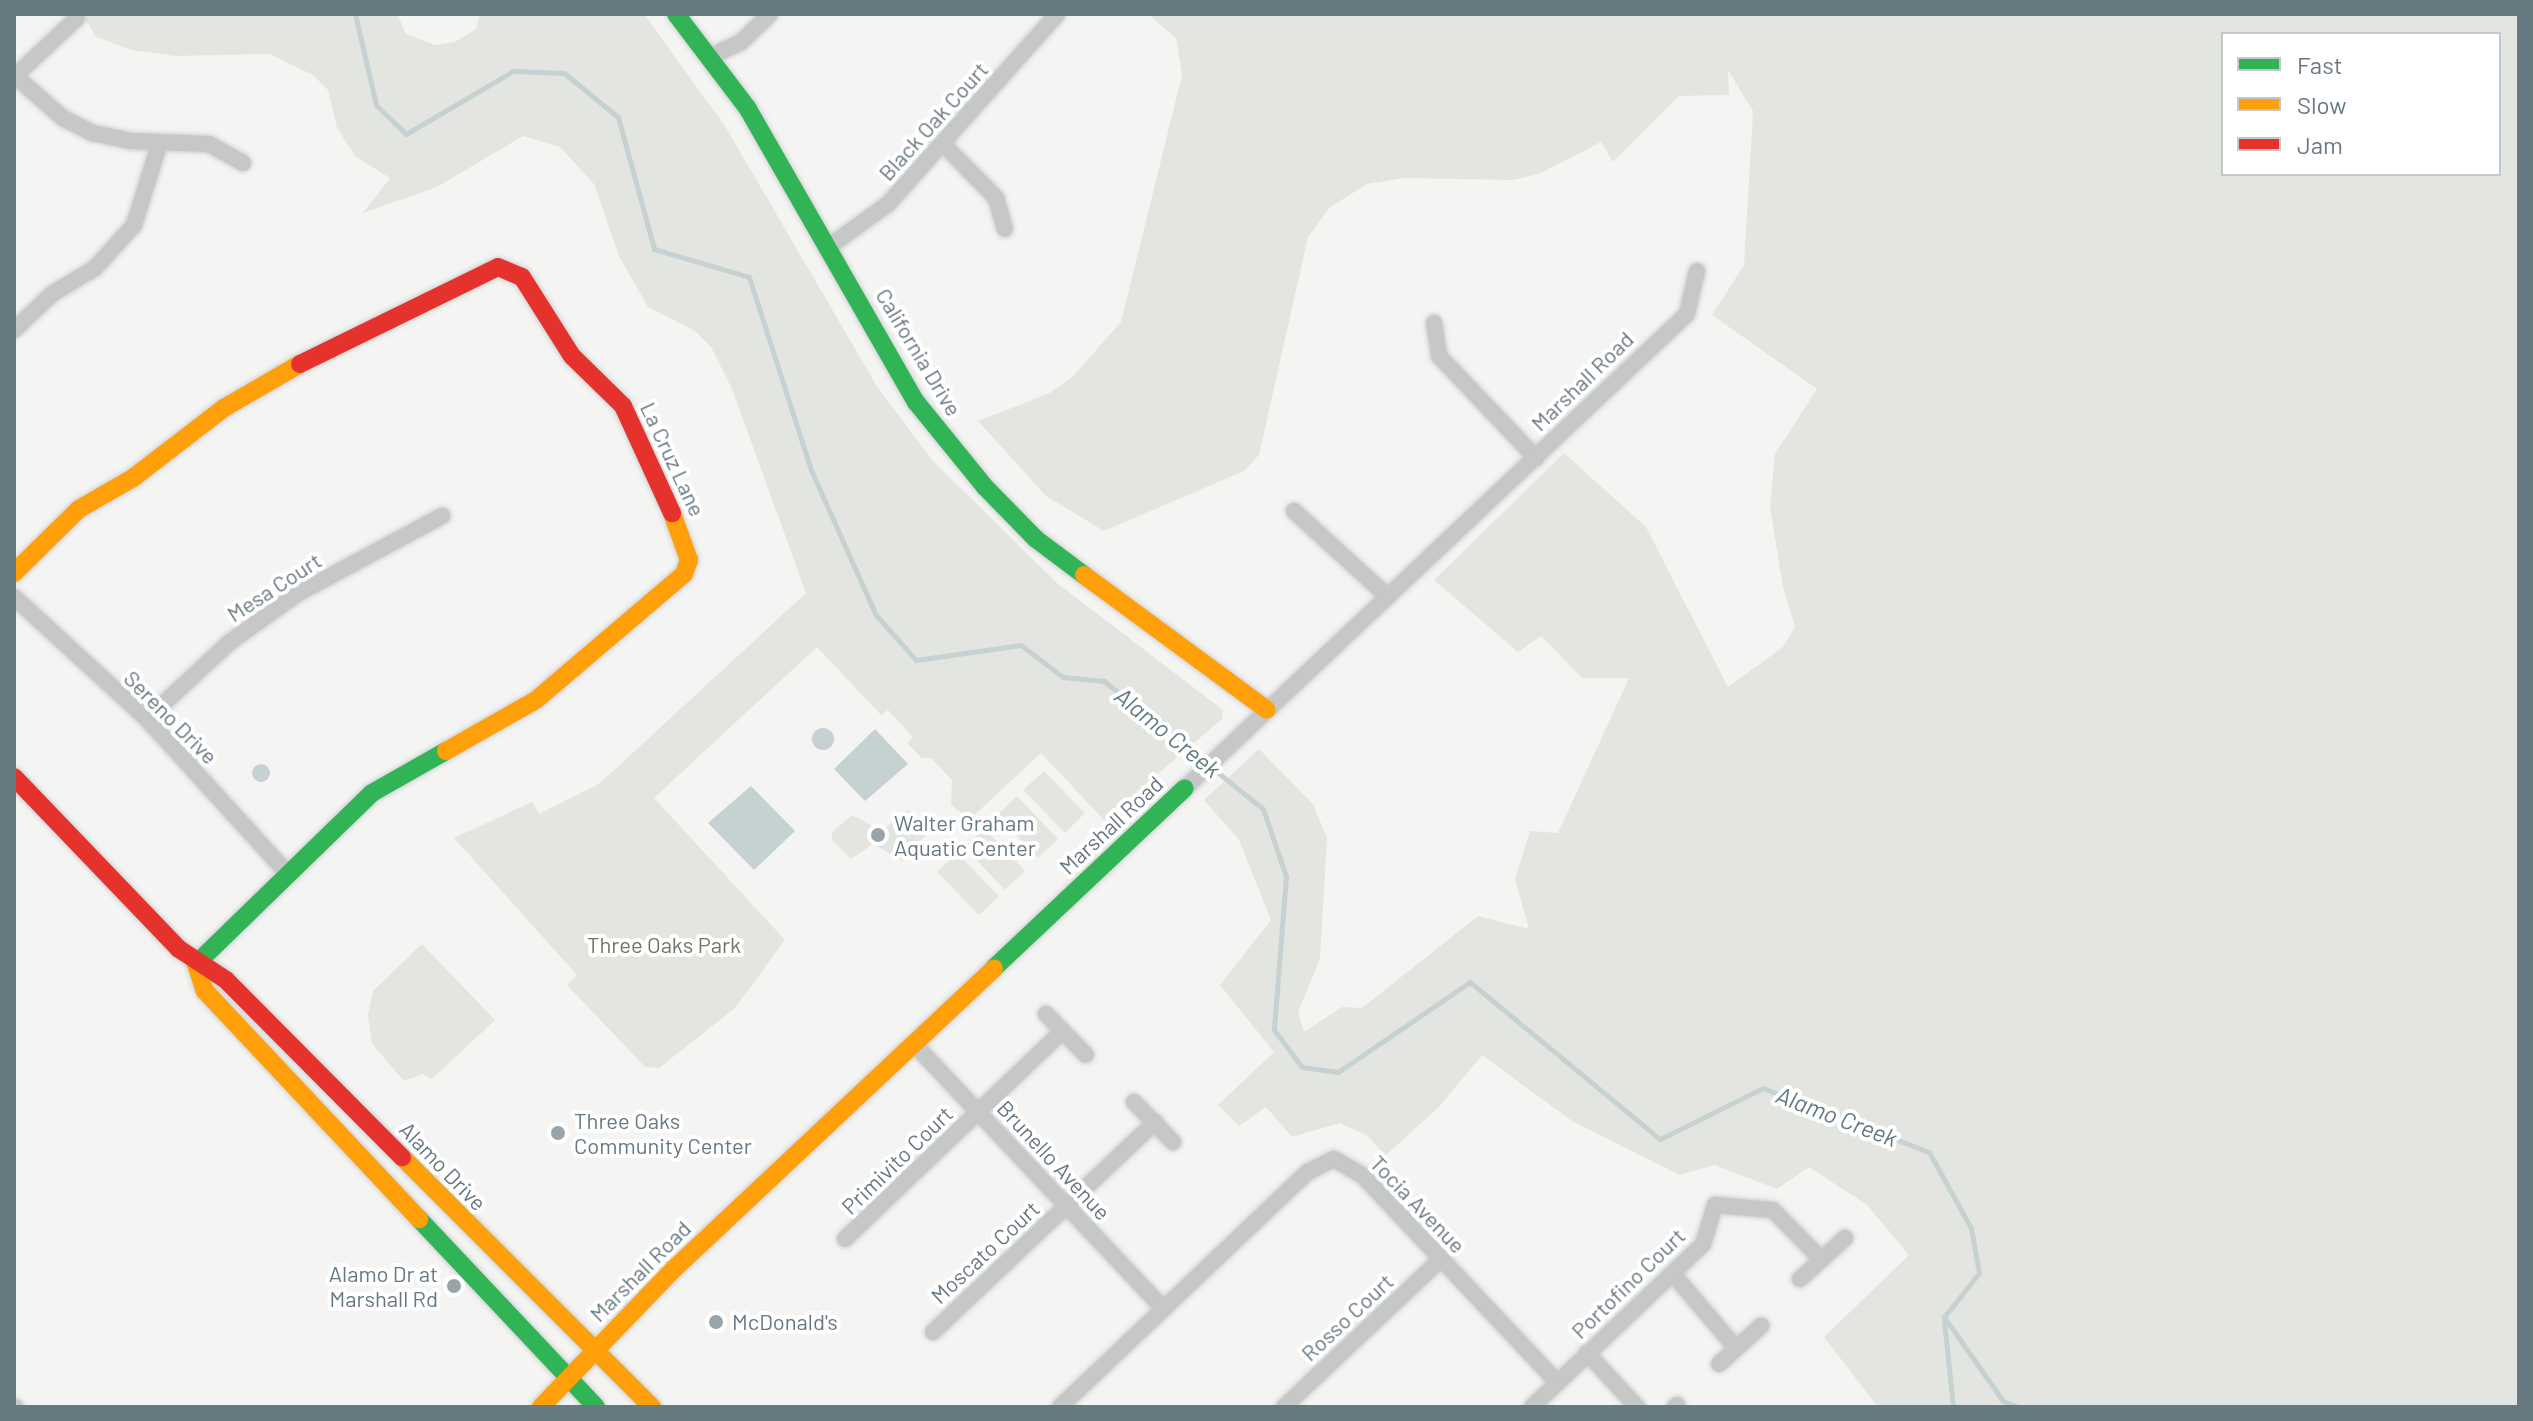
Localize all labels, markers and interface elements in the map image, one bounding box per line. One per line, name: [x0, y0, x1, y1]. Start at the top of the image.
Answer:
legend: [2221, 32, 2501, 176]
text: Fast: [2297, 50, 2342, 79]
street label: Black Oak Court: [873, 56, 993, 186]
text: Slow: [2297, 90, 2346, 119]
text: Jam: [2297, 130, 2343, 159]
street label: California Drive: [871, 283, 967, 421]
street label: Marshall Road: [1525, 326, 1639, 436]
street label: La Cruz Lane: [635, 398, 711, 520]
street label: Mesa Court: [222, 547, 326, 627]
street label: Sereno Drive: [119, 665, 223, 769]
water label: Alamo Creek: [1109, 681, 1227, 783]
street label: Marshall Road: [1054, 770, 1168, 880]
place label: Walter Graham Aquatic Center: [894, 809, 1036, 860]
marker: Walter Graham Aquatic Center: [869, 826, 887, 844]
park label: Three Oaks Park: [587, 932, 741, 958]
water label: Alamo Creek: [1772, 1080, 1902, 1152]
street label: Brunello Avenue: [992, 1095, 1116, 1225]
street label: Primivito Court: [836, 1100, 958, 1220]
place label: Three Oaks Community Center: [574, 1107, 752, 1158]
street label: Alamo Drive: [394, 1116, 492, 1216]
marker: Three Oaks Community Center: [549, 1124, 567, 1142]
street label: Tocia Avenue: [1365, 1150, 1471, 1258]
street label: Moscato Court: [925, 1195, 1045, 1309]
street label: Marshall Road: [584, 1215, 696, 1327]
street label: Portofino Court: [1566, 1222, 1690, 1344]
place label: Alamo Dr at Marshall Rd: [329, 1260, 438, 1312]
street label: Rosso Court: [1296, 1268, 1398, 1366]
marker: Alamo Dr at Marshall Rd: [445, 1277, 463, 1295]
place label: McDonald's: [732, 1309, 838, 1335]
marker: McDonald's: [707, 1313, 725, 1331]

